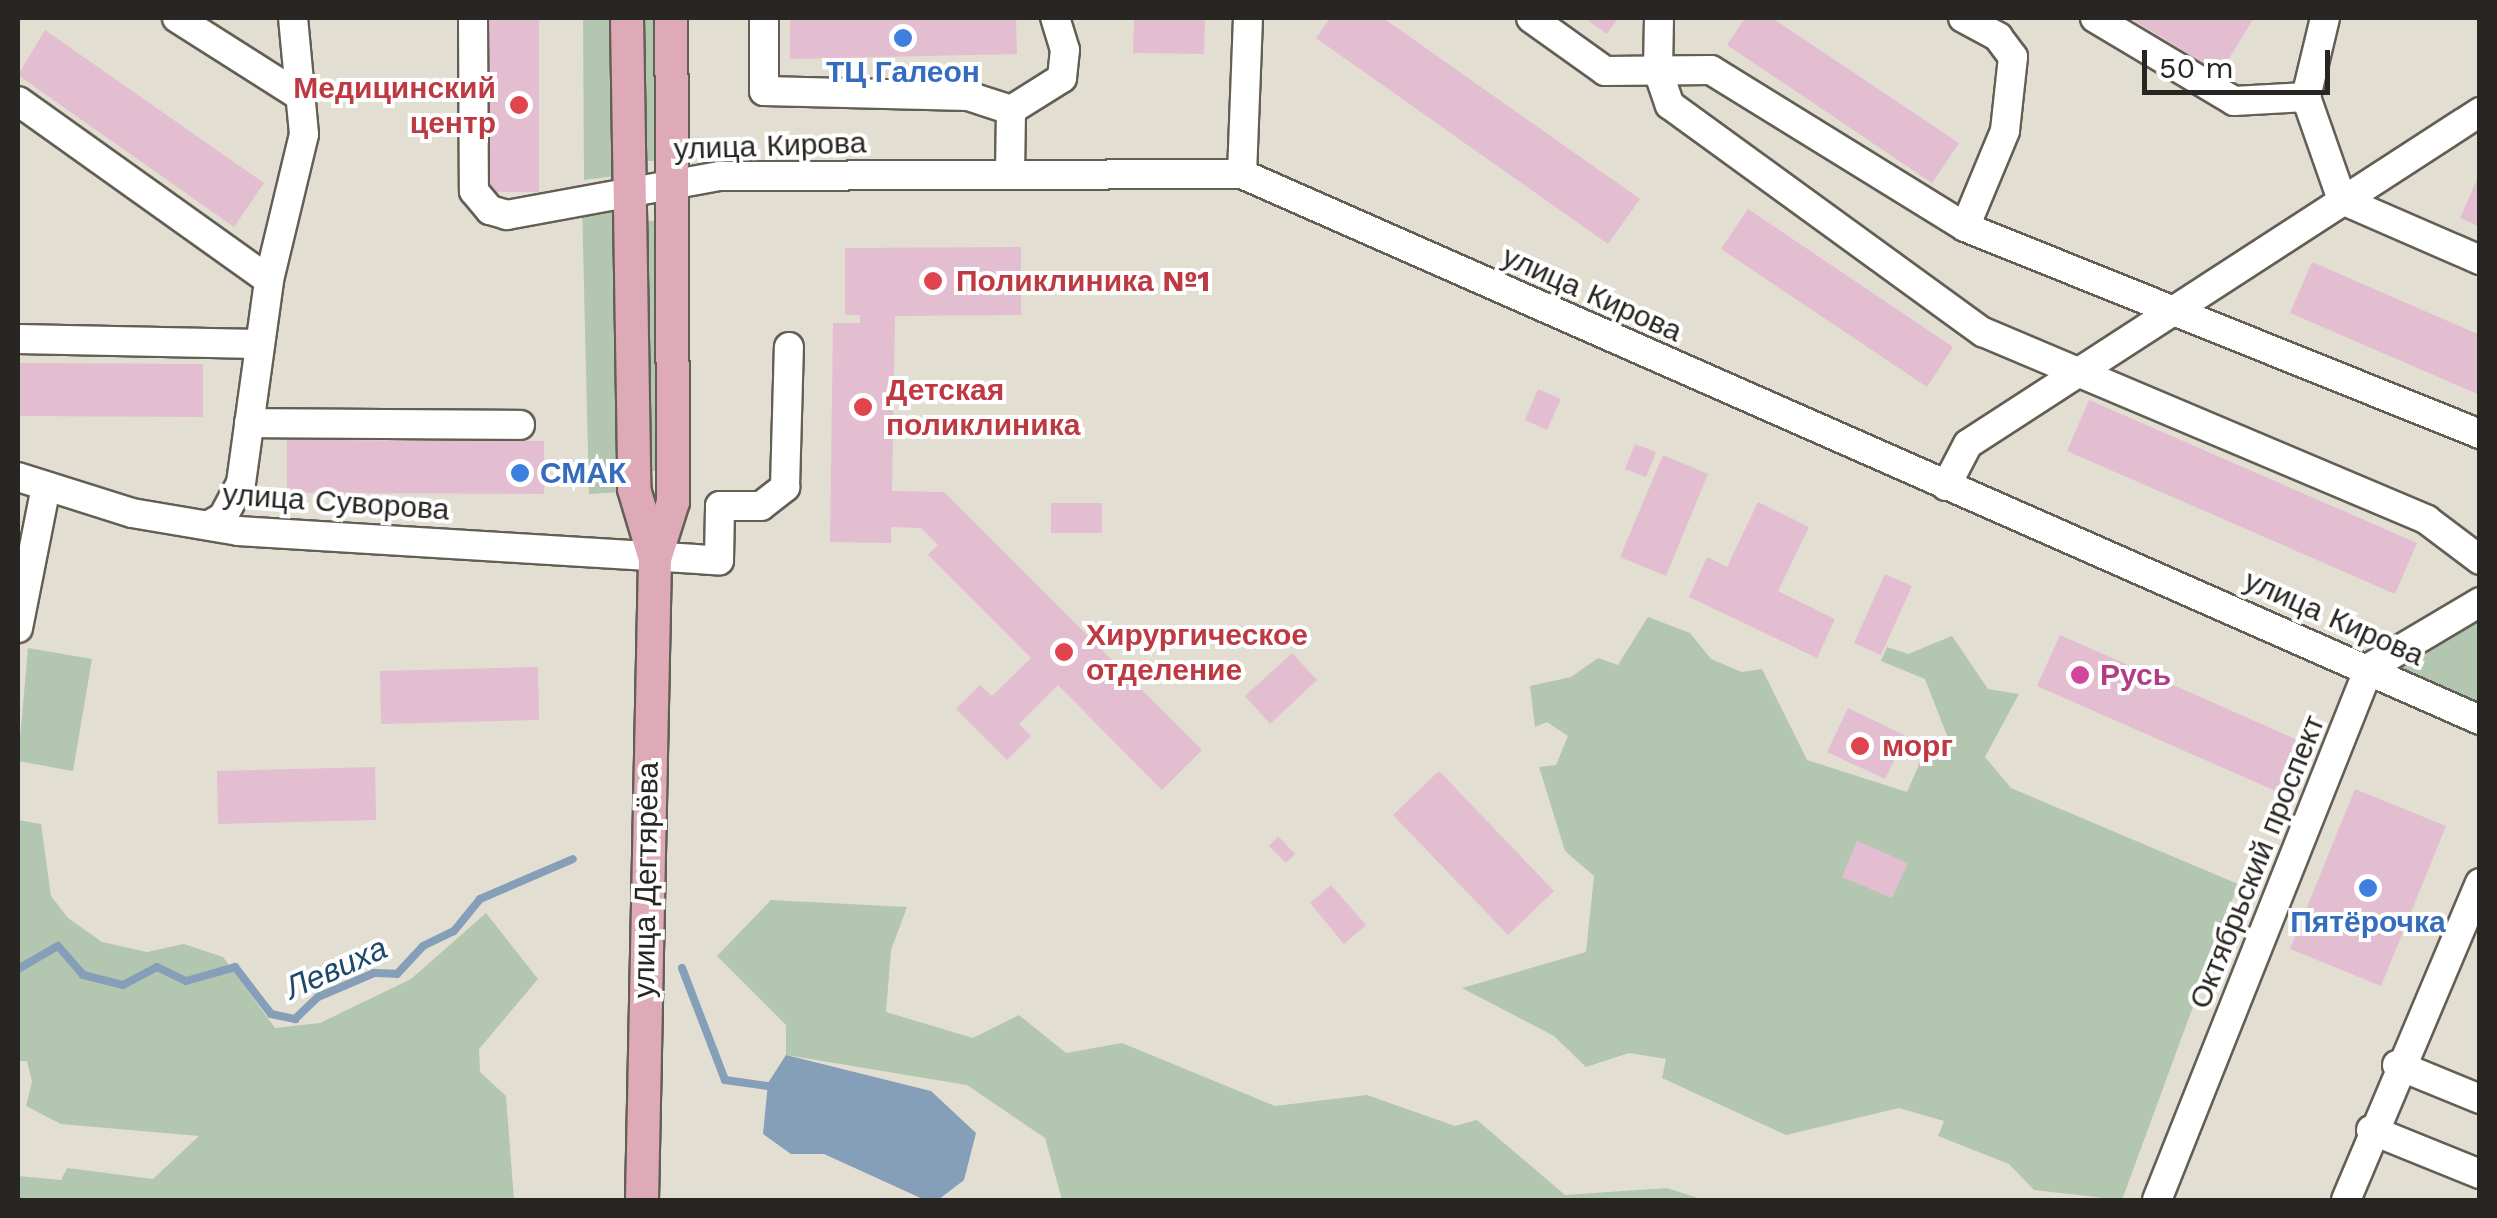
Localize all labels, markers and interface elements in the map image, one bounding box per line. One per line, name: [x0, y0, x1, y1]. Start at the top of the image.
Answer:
marker: ТЦ Галеон: [892, 27, 914, 49]
scale bar: [2147, 30, 2334, 92]
text: 50 m: [2159, 50, 2234, 85]
place label: ТЦ Галеон: [826, 54, 980, 90]
place label: Медицинский центр: [293, 70, 496, 140]
marker: Медицинский центр: [506, 92, 532, 118]
street label: улица Кирова: [673, 125, 867, 167]
street label: улица Кирова: [1497, 238, 1687, 350]
place label: Поликлиника №1: [956, 263, 1210, 299]
marker: Поликлиника №1: [920, 268, 946, 294]
place label: Детская поликлиника: [886, 372, 1080, 442]
marker: Детская поликлиника: [850, 394, 876, 420]
place label: СМАК: [540, 455, 626, 491]
marker: СМАК: [509, 462, 531, 484]
street label: улица Суворова: [221, 476, 451, 528]
street label: улица Кирова: [2239, 562, 2429, 674]
place label: Хирургическое отделение: [1086, 617, 1308, 688]
marker: Хирургическое отделение: [1051, 639, 1077, 665]
place label: Русь: [2100, 657, 2171, 693]
marker: Русь: [2069, 664, 2091, 686]
street label: Октябрьский проспект: [2182, 710, 2332, 1014]
place label: морг: [1882, 728, 1953, 764]
marker: морг: [1847, 733, 1873, 759]
street label: улица Дегтярёва: [626, 762, 666, 998]
marker: Пятёрочка: [2357, 877, 2379, 899]
place label: Пятёрочка: [2290, 904, 2446, 940]
water label: Левиха: [279, 929, 393, 1007]

